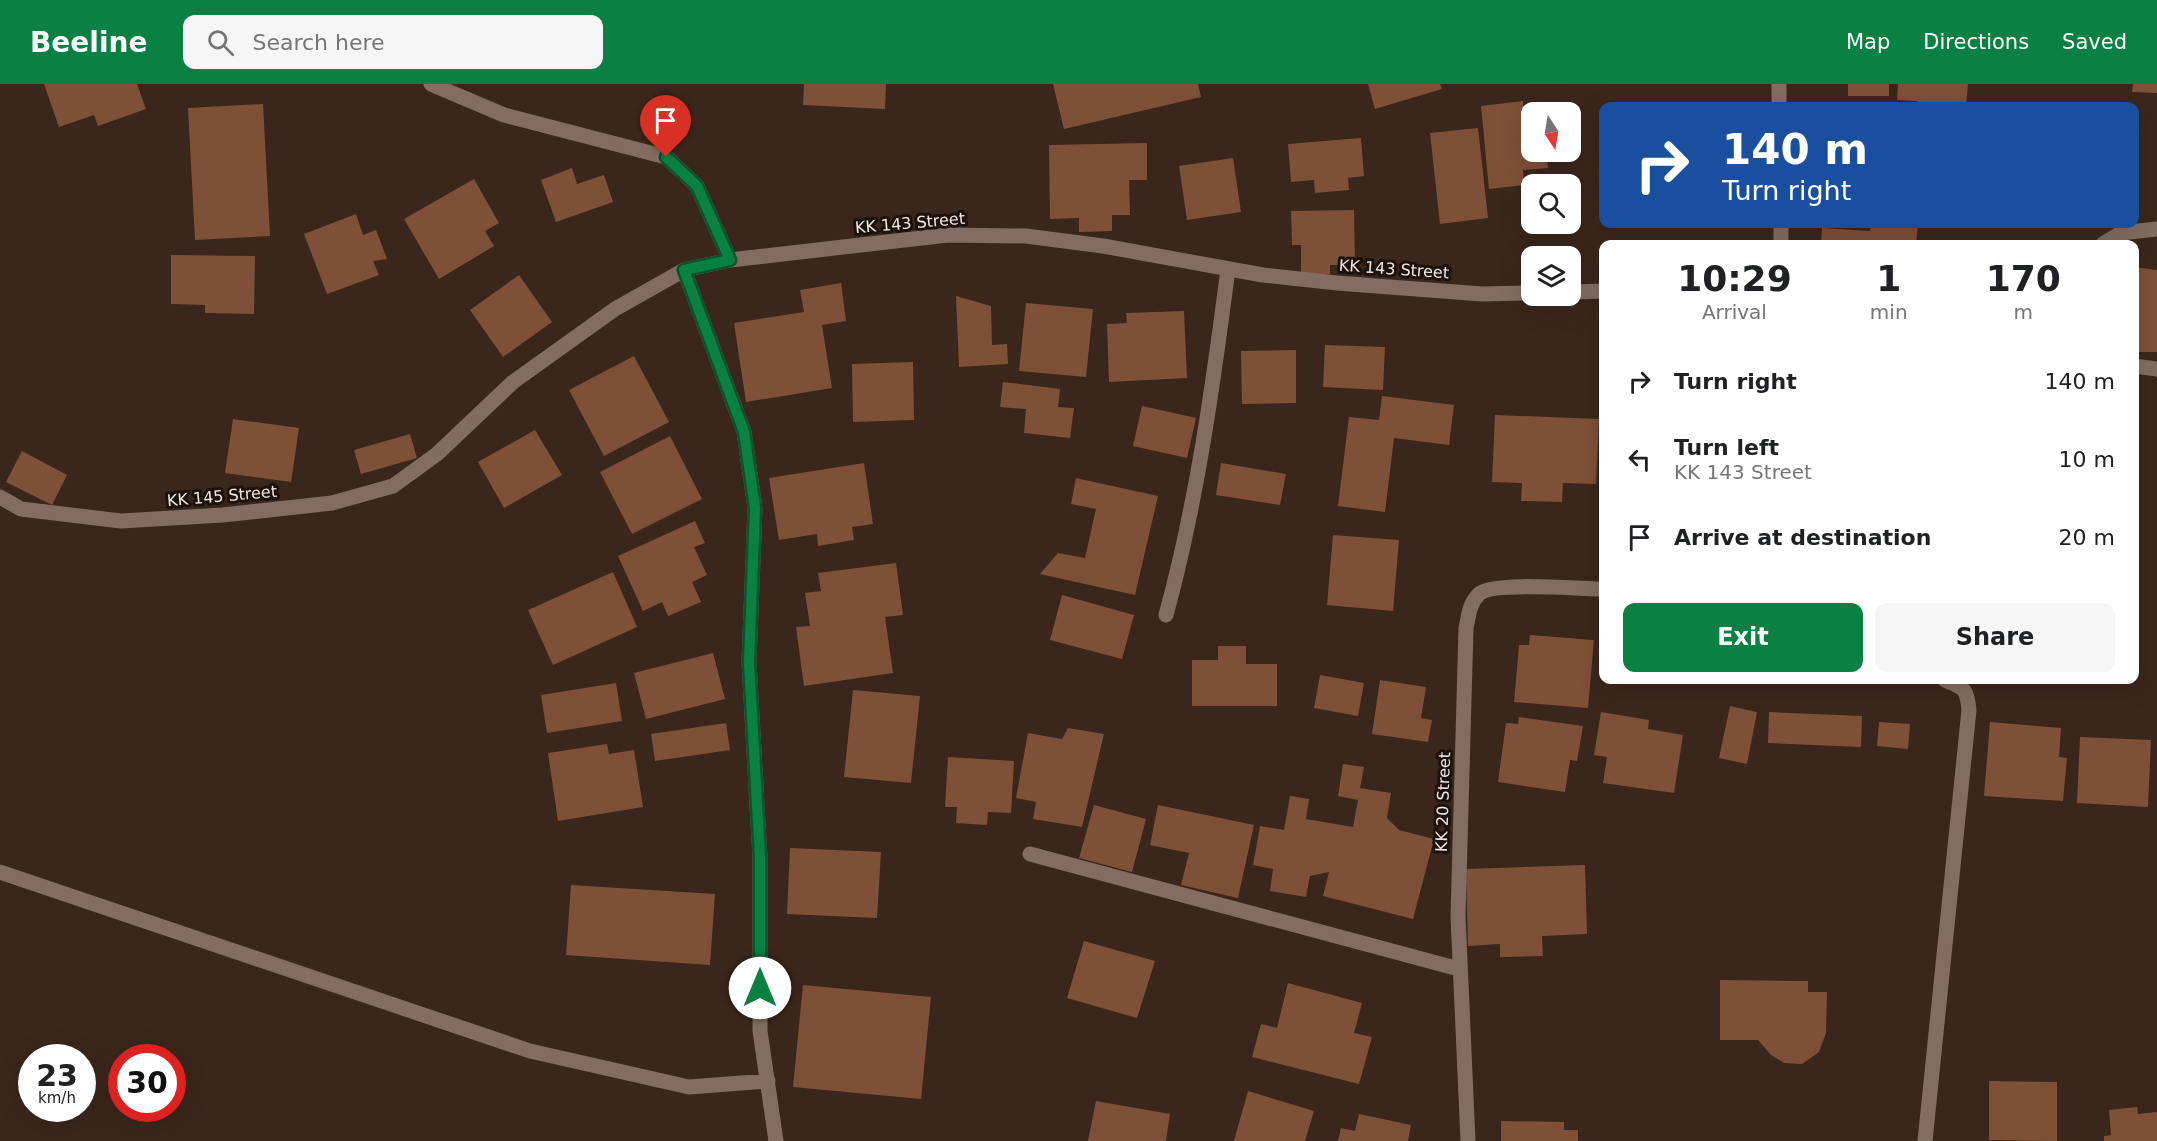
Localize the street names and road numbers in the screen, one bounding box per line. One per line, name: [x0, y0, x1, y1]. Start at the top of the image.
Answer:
street label: KK 143 Street: [854, 209, 966, 237]
street label: KK 143 Street: [1338, 256, 1450, 282]
street label: KK 145 Street: [166, 482, 278, 510]
street label: KK 20 Street: [1432, 752, 1454, 852]

